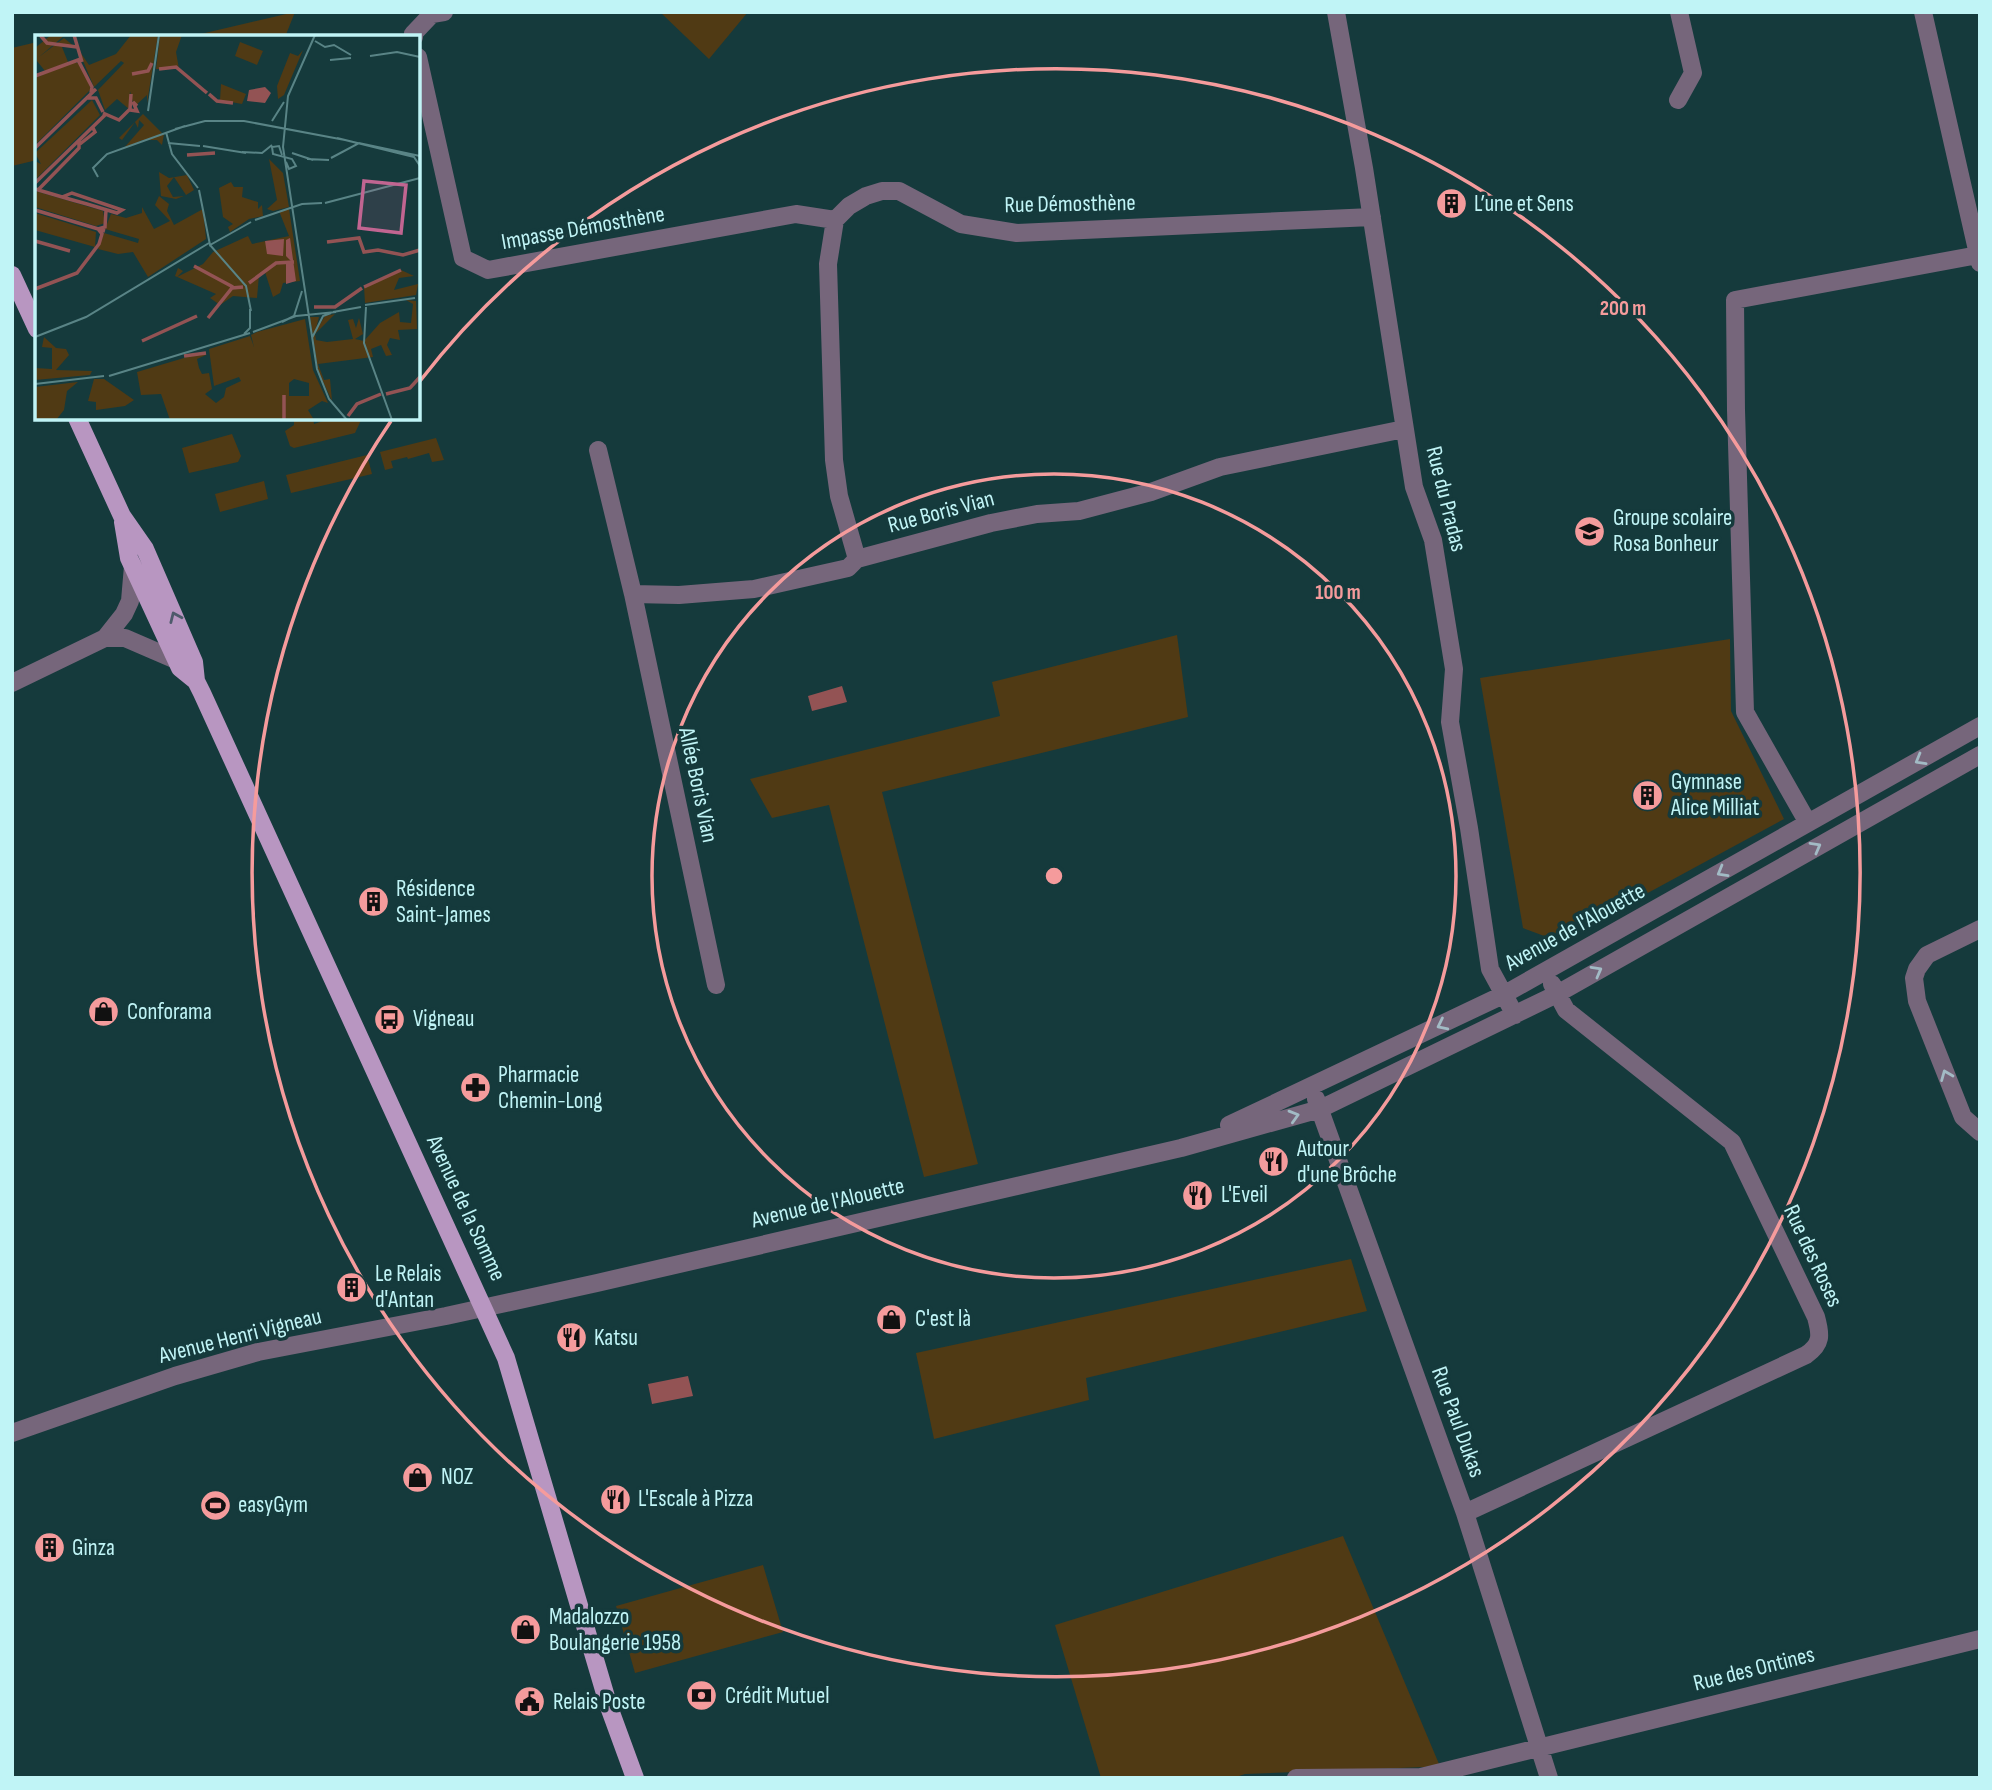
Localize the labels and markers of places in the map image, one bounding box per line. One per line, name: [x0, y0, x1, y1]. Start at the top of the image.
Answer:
building icon: L’une et Sens: [1434, 187, 1468, 221]
place label: L’une et Sens: [1474, 190, 1574, 218]
place label: Groupe scolaire Rosa Bonheur: [1613, 504, 1732, 558]
school or university icon: Groupe scolaire Rosa Bonheur: [1573, 514, 1607, 548]
place label: Gymnase Alice Milliat: [1670, 768, 1759, 822]
building icon: Gymnase Alice Milliat: [1631, 778, 1665, 812]
centre of rings: [1042, 864, 1066, 888]
place label: Résidence Saint-James: [396, 875, 491, 929]
building icon: Résidence Saint-James: [356, 885, 390, 919]
shop icon: Conforama: [87, 995, 121, 1029]
place label: Conforama: [127, 998, 212, 1026]
bus stop icon: Vigneau: [373, 1002, 407, 1036]
place label: Vigneau: [413, 1005, 474, 1033]
place label: Pharmacie Chemin-Long: [498, 1061, 602, 1115]
pharmacy icon: Pharmacie Chemin-Long: [458, 1071, 492, 1105]
place label: Autour d'une Brôche: [1296, 1135, 1397, 1189]
restaurant icon: Autour d'une Brôche: [1257, 1145, 1291, 1179]
restaurant icon: L'Eveil: [1181, 1178, 1215, 1212]
place label: L'Eveil: [1221, 1181, 1268, 1209]
place label: Le Relais d'Antan: [375, 1260, 441, 1314]
building icon: Le Relais d'Antan: [335, 1270, 369, 1304]
shop icon: C'est là: [875, 1302, 909, 1336]
place label: C'est là: [915, 1305, 971, 1333]
restaurant icon: Katsu: [554, 1321, 588, 1355]
place label: Katsu: [594, 1324, 638, 1352]
shop icon: NOZ: [401, 1460, 435, 1494]
place label: NOZ: [441, 1463, 474, 1491]
restaurant icon: L'Escale à Pizza: [598, 1482, 632, 1516]
place label: L'Escale à Pizza: [638, 1485, 753, 1513]
sports icon: easyGym: [198, 1488, 232, 1522]
place label: easyGym: [238, 1491, 308, 1519]
building icon: Ginza: [32, 1531, 66, 1565]
place label: Ginza: [72, 1534, 115, 1562]
place label: Madalozzo Boulangerie 1958: [549, 1603, 681, 1657]
shop icon: Madalozzo Boulangerie 1958: [509, 1613, 543, 1647]
bank icon: Crédit Mutuel: [685, 1679, 719, 1713]
place label: Crédit Mutuel: [725, 1682, 830, 1710]
public building icon: Relais Poste: [513, 1685, 547, 1719]
place label: Relais Poste: [553, 1688, 646, 1716]

